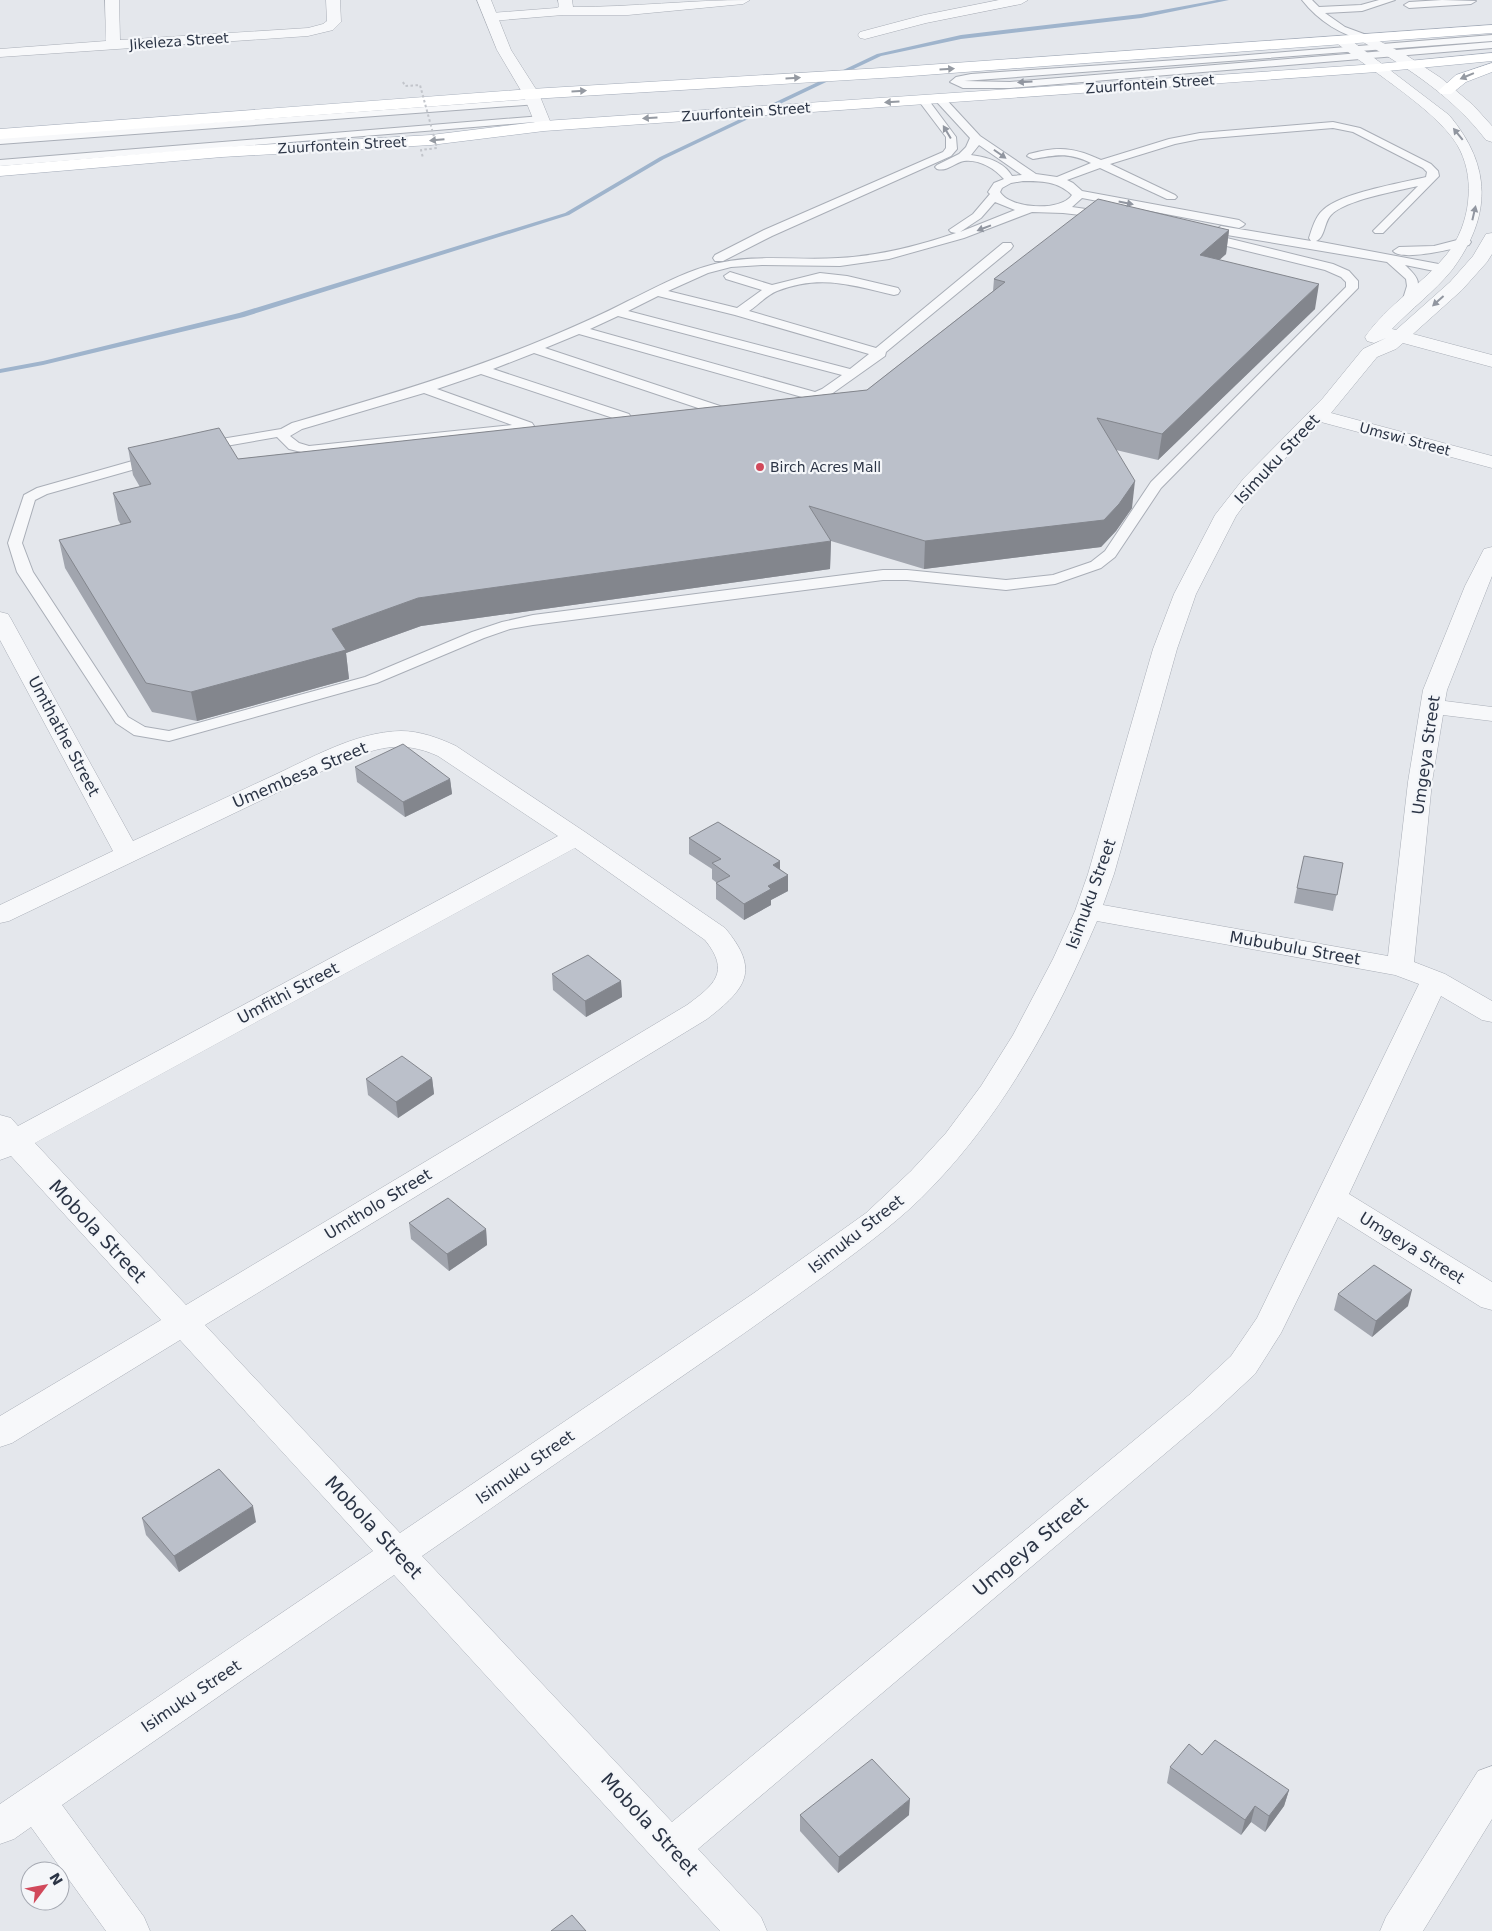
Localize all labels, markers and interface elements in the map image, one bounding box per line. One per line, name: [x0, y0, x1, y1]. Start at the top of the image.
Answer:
street label: Jikeleza Street: [128, 30, 230, 53]
one-way arrow: [939, 64, 955, 72]
street label: Zuurfontein Street: [1085, 71, 1216, 96]
one-way arrow: [1460, 72, 1474, 80]
one-way arrow: [785, 74, 801, 82]
one-way arrow: [1016, 79, 1032, 87]
one-way arrow: [571, 87, 587, 95]
one-way arrow: [883, 98, 899, 106]
street label: Zuurfontein Street: [681, 99, 812, 124]
one-way arrow: [642, 115, 658, 123]
one-way arrow: [943, 126, 952, 139]
one-way arrow: [1452, 128, 1463, 141]
street label: Zuurfontein Street: [277, 134, 407, 156]
one-way arrow: [428, 136, 444, 144]
one-way arrow: [993, 150, 1007, 159]
one-way arrow: [1118, 199, 1133, 207]
one-way arrow: [1471, 205, 1479, 221]
one-way arrow: [976, 224, 991, 232]
one-way arrow: [1432, 296, 1444, 307]
street label: Isimuku Street: [1231, 410, 1323, 508]
street label: Umswi Street: [1358, 419, 1453, 459]
place label: Birch Acres Mall: [770, 459, 881, 475]
marker: Birch Acres Mall: [754, 461, 766, 473]
street label: Umthathe Street: [24, 673, 104, 799]
street label: Umgeya Street: [1408, 694, 1444, 816]
street label: Umembesa Street: [230, 738, 370, 812]
street label: Isimuku Street: [1062, 836, 1120, 952]
street label: Mububulu Street: [1228, 927, 1362, 969]
street label: Umfithi Street: [234, 958, 342, 1028]
street label: Umtholo Street: [321, 1165, 435, 1243]
street label: Mobola Street: [45, 1175, 151, 1287]
street label: Isimuku Street: [805, 1191, 907, 1277]
street label: Umgeya Street: [1356, 1208, 1468, 1288]
street label: Isimuku Street: [472, 1426, 578, 1508]
street label: Mobola Street: [321, 1471, 427, 1583]
street label: Umgeya Street: [968, 1492, 1092, 1600]
street label: Isimuku Street: [138, 1656, 244, 1736]
street label: Mobola Street: [597, 1768, 703, 1880]
north arrow: [20, 1861, 70, 1911]
text: N: [46, 1870, 66, 1888]

